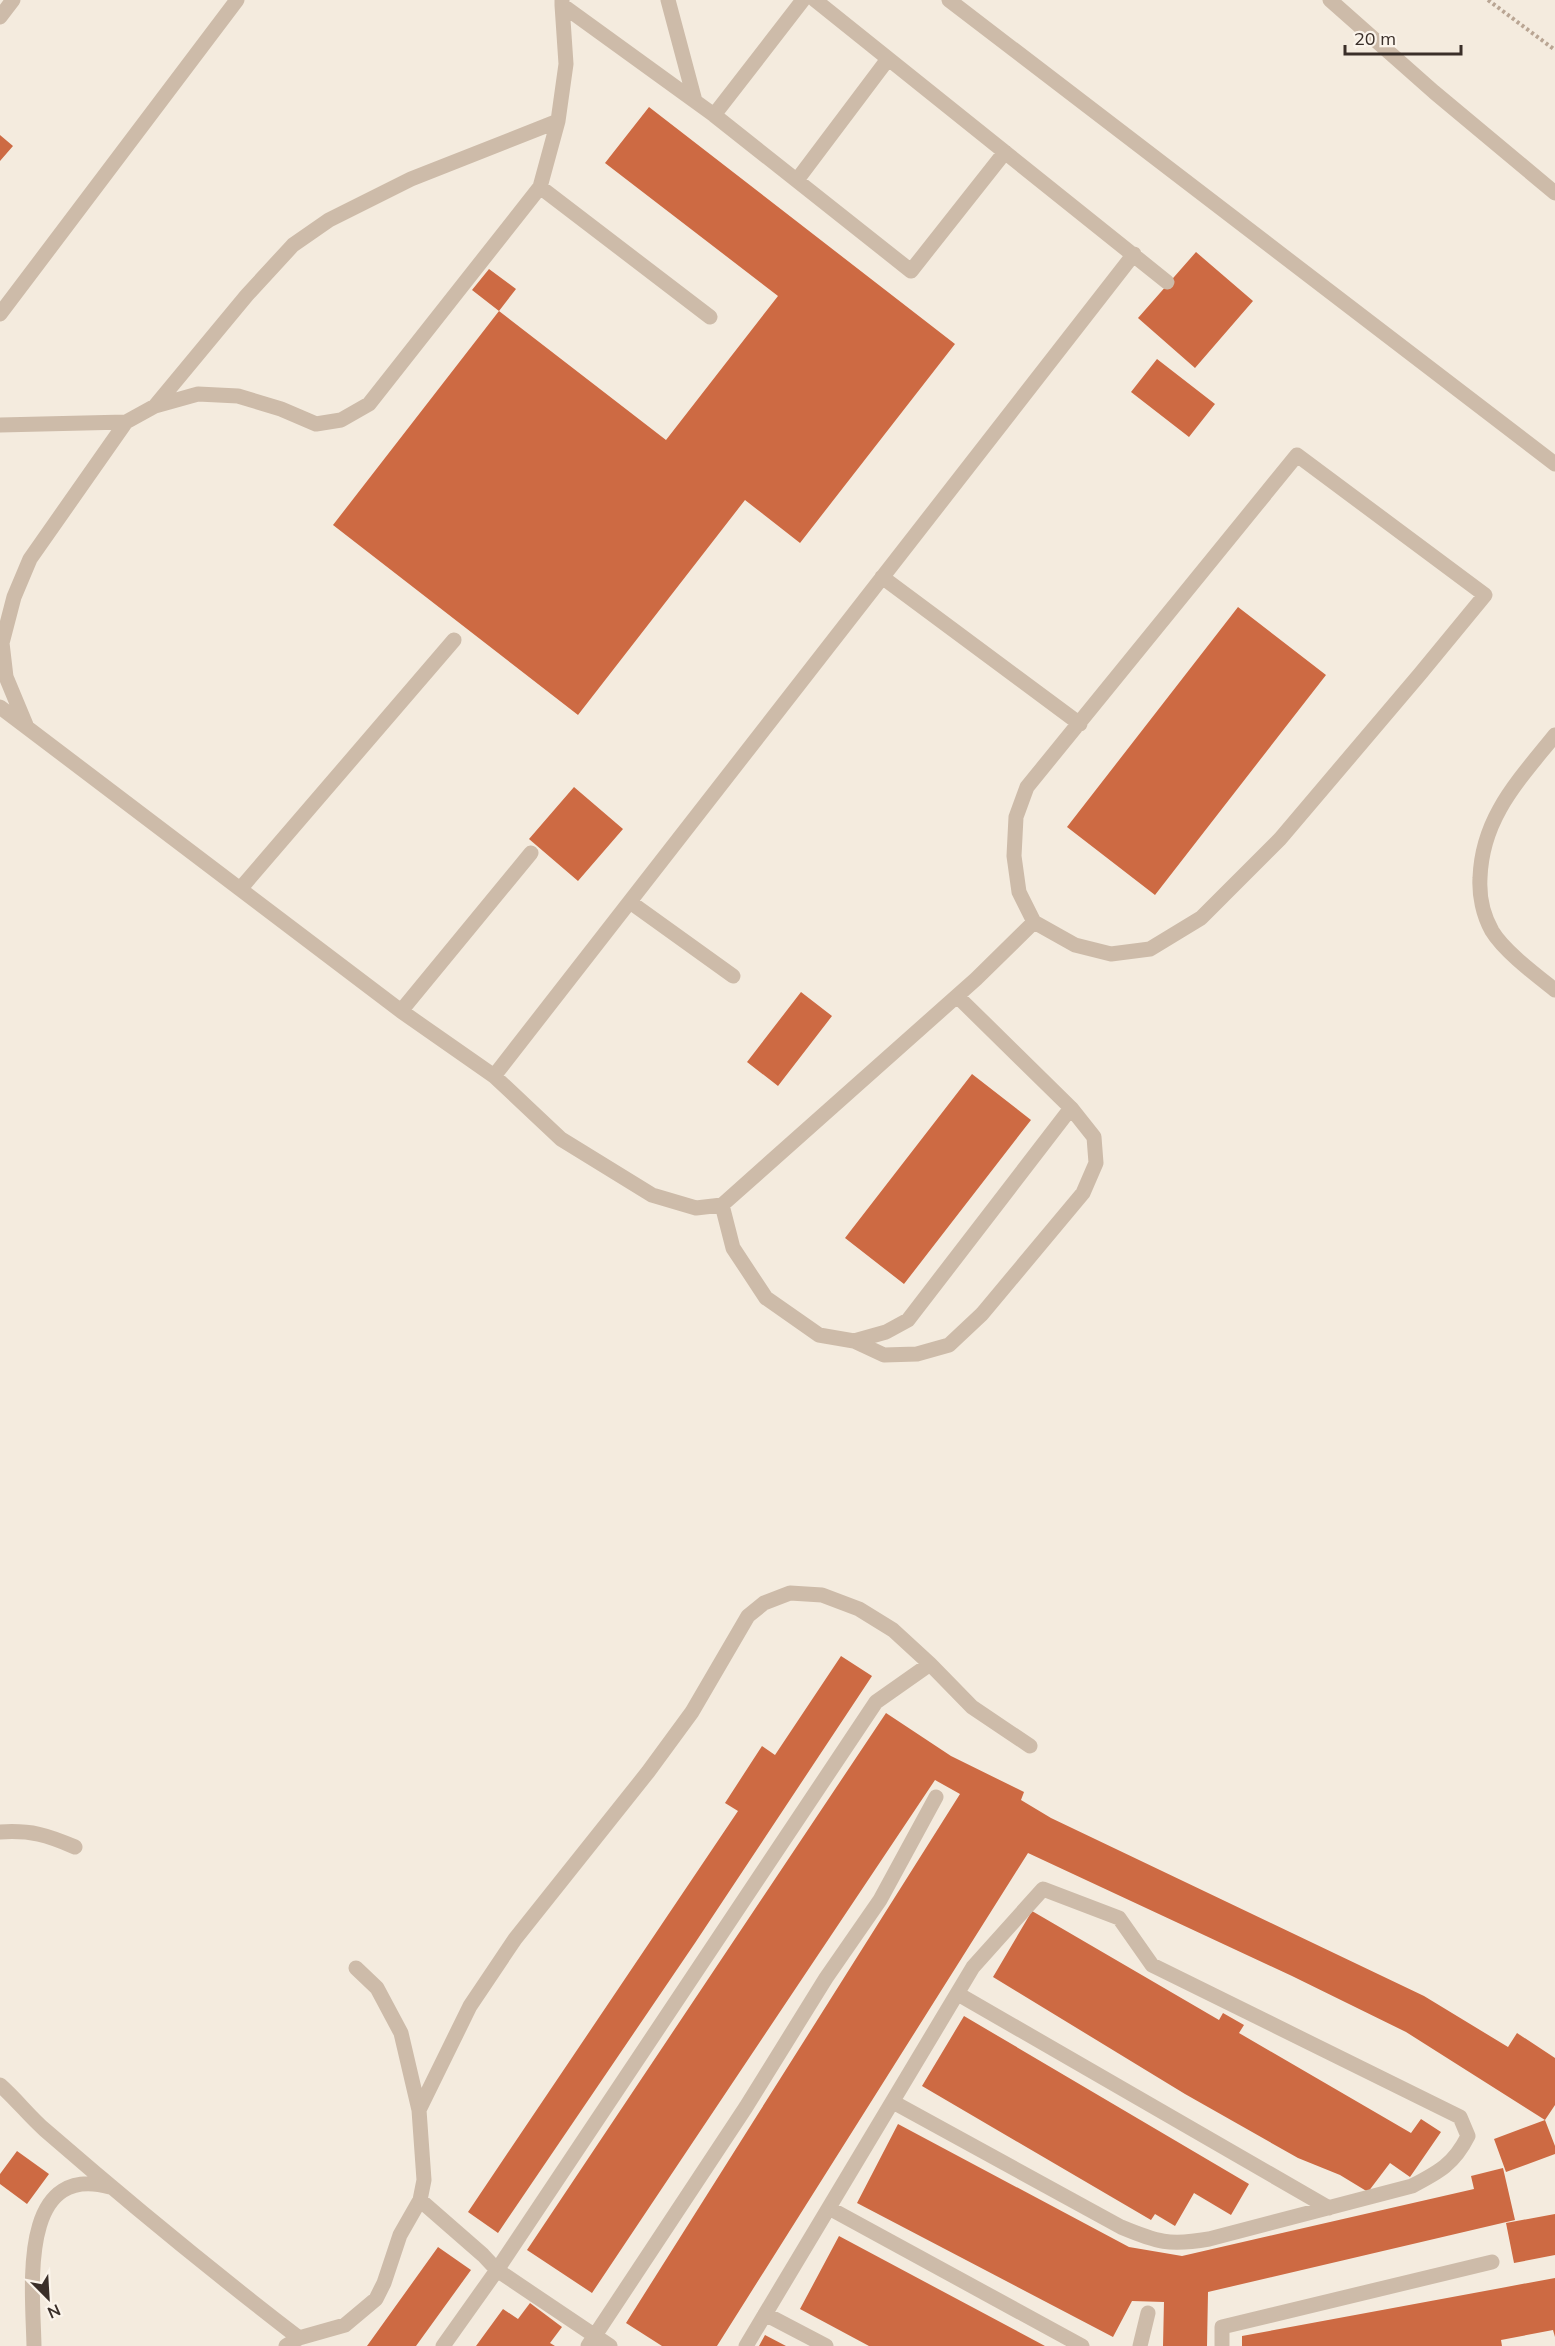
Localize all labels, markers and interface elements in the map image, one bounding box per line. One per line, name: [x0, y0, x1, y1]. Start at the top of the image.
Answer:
scale bar: [1345, 18, 1460, 56]
text: 20 m: [1354, 27, 1396, 50]
north arrow: [18, 2268, 78, 2328]
text: N: [45, 2300, 64, 2323]

